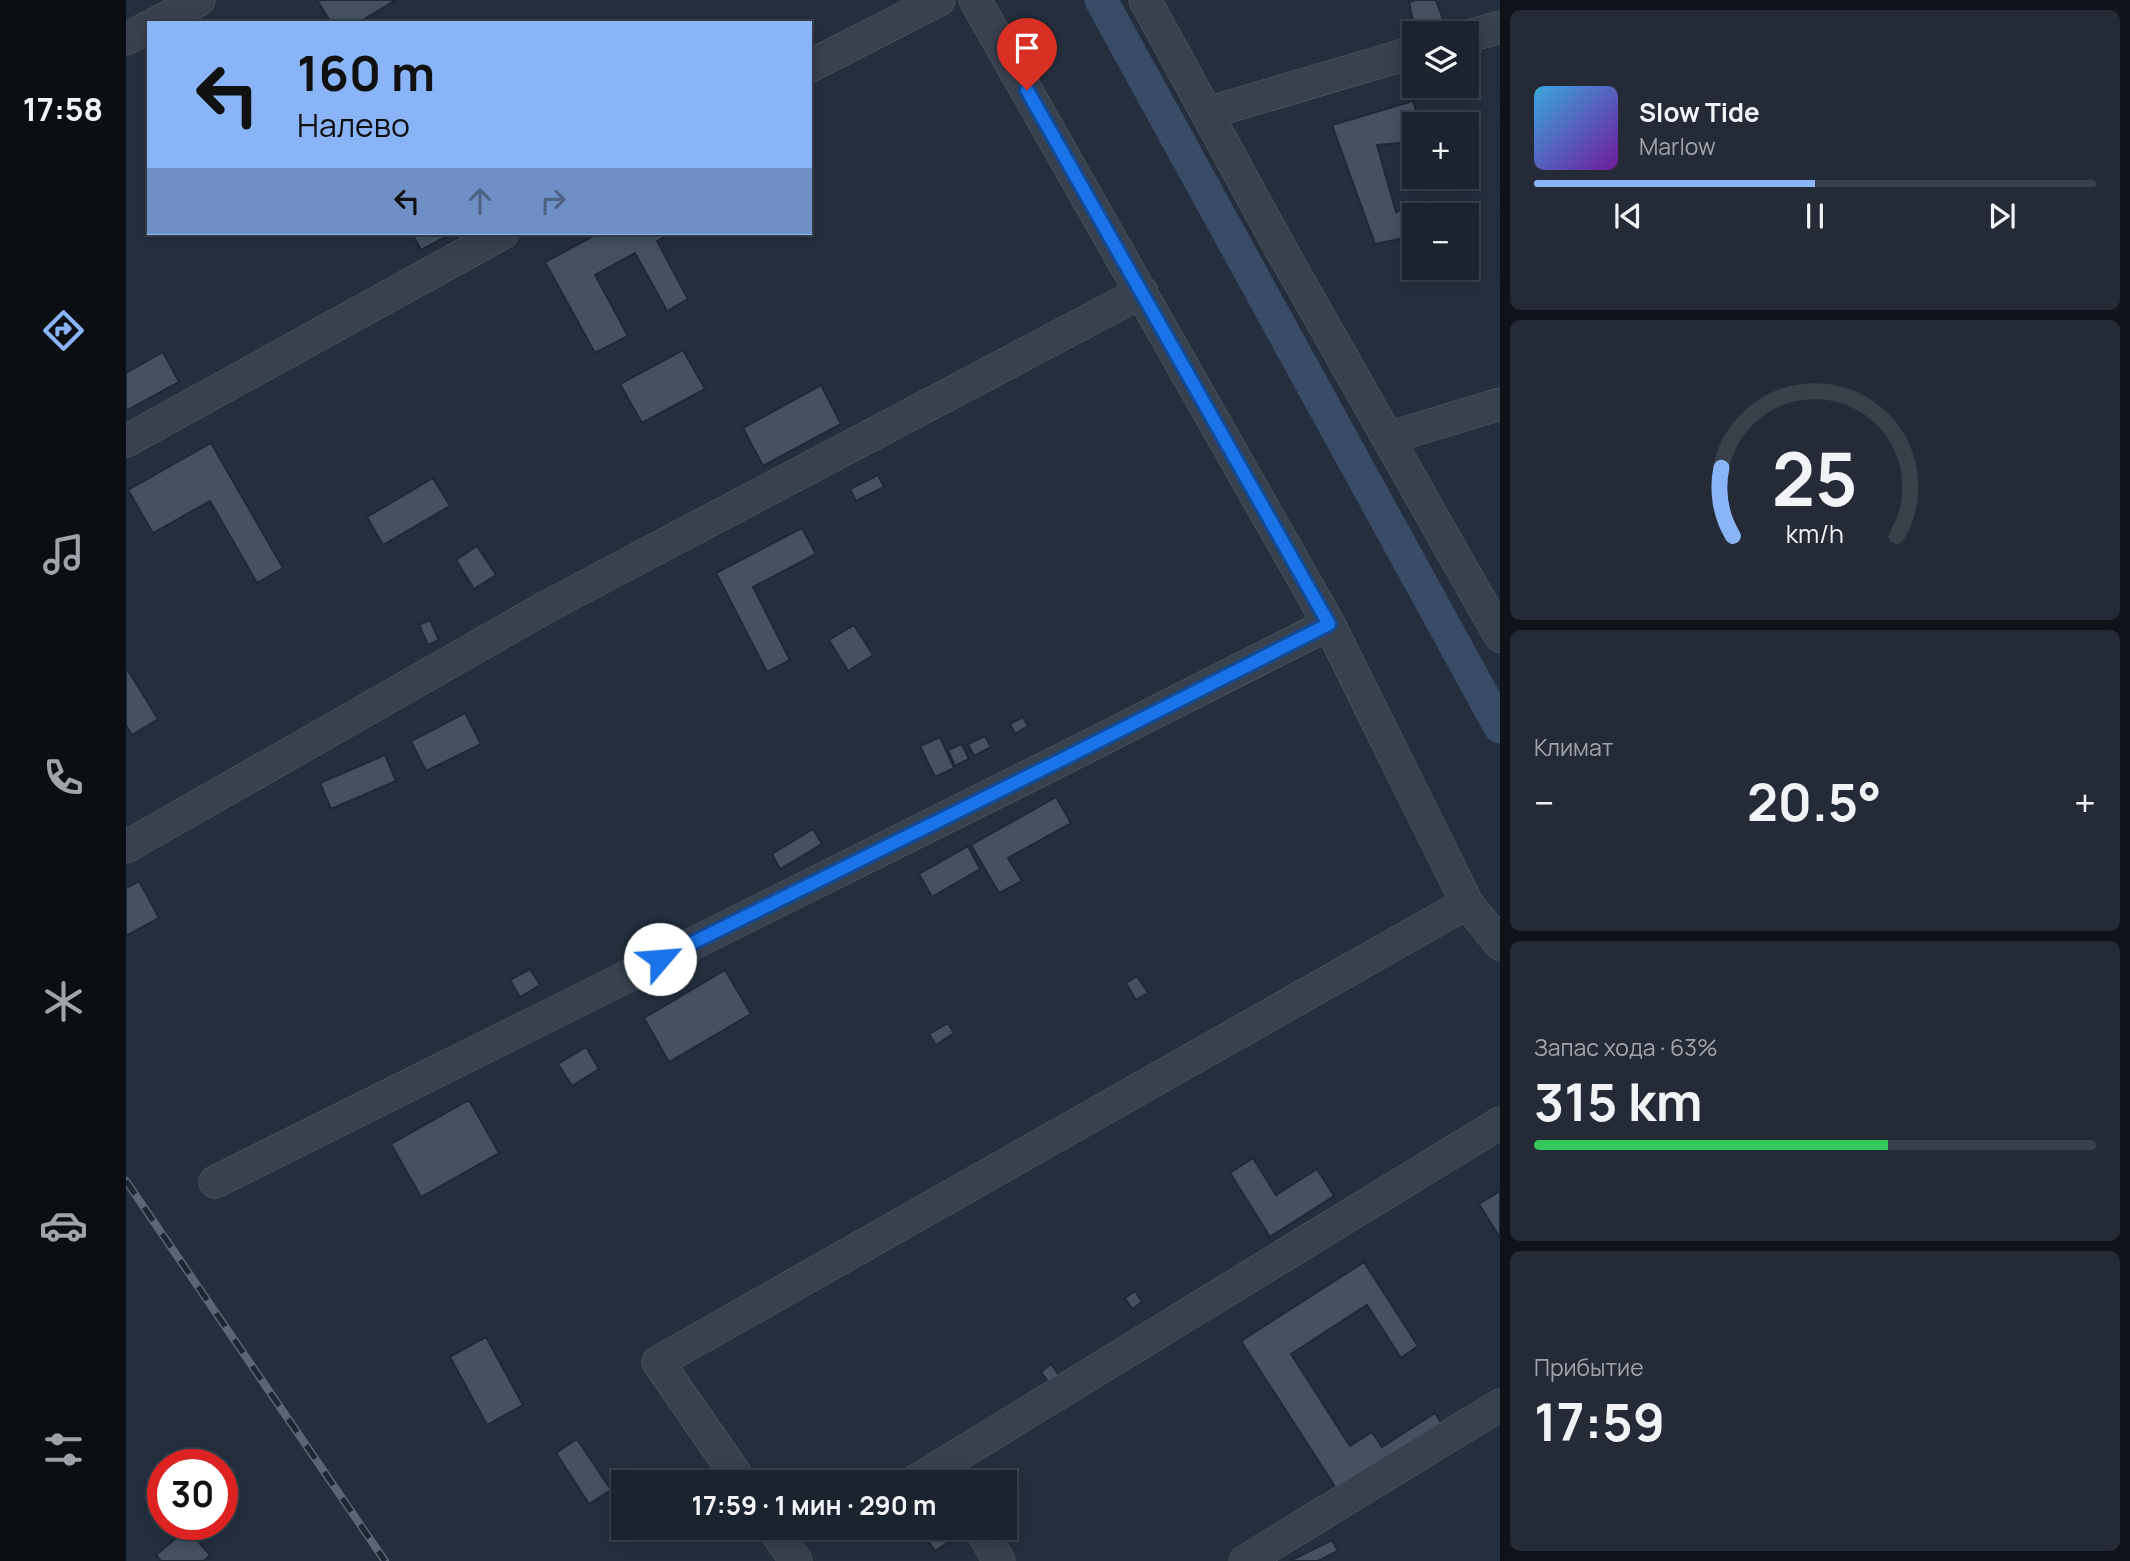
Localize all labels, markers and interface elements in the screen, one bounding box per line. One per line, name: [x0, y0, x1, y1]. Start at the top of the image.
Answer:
pin: [997, 18, 1057, 90]
map controls: [1402, 21, 1479, 280]
button: layers: [1402, 21, 1479, 98]
icon: arrive: [1008, 29, 1046, 67]
text: 160 m: [297, 39, 435, 106]
icon: left: [182, 49, 273, 140]
text: 17:58: [23, 87, 103, 131]
text: Slow Tide: [1639, 94, 1760, 130]
text: Налево: [297, 103, 410, 147]
button: +: [1402, 112, 1479, 189]
text: Marlow: [1639, 130, 1716, 162]
icon: left: [388, 182, 426, 220]
icon: ahead: [461, 182, 499, 220]
icon: right: [534, 182, 572, 220]
icon: previous: [1609, 197, 1647, 235]
icon: pause: [1796, 197, 1834, 235]
icon: next: [1983, 197, 2021, 235]
button: −: [1402, 203, 1479, 280]
icon: directions: [39, 306, 88, 355]
text: 25: [1772, 429, 1858, 529]
text: km/h: [1786, 516, 1844, 551]
icon: music: [39, 530, 88, 579]
text: Климат: [1534, 731, 1613, 763]
icon: phone: [39, 753, 88, 802]
text: 20.5°: [1747, 766, 1882, 837]
text: −: [1534, 776, 1555, 828]
text: +: [2074, 776, 2096, 828]
position arrow: [623, 922, 697, 996]
icon: climate: [39, 977, 88, 1026]
text: Запас хода · 63%: [1534, 1031, 1718, 1063]
text: 315 km: [1534, 1066, 1703, 1137]
icon: car: [39, 1201, 88, 1250]
text: Прибытие: [1534, 1351, 1644, 1383]
text: 17:59: [1534, 1386, 1665, 1457]
icon: filters: [39, 1425, 88, 1474]
speed limit sign: 30: [147, 1449, 238, 1540]
text: 17:59 · 1 мин · 290 m: [692, 1487, 936, 1523]

